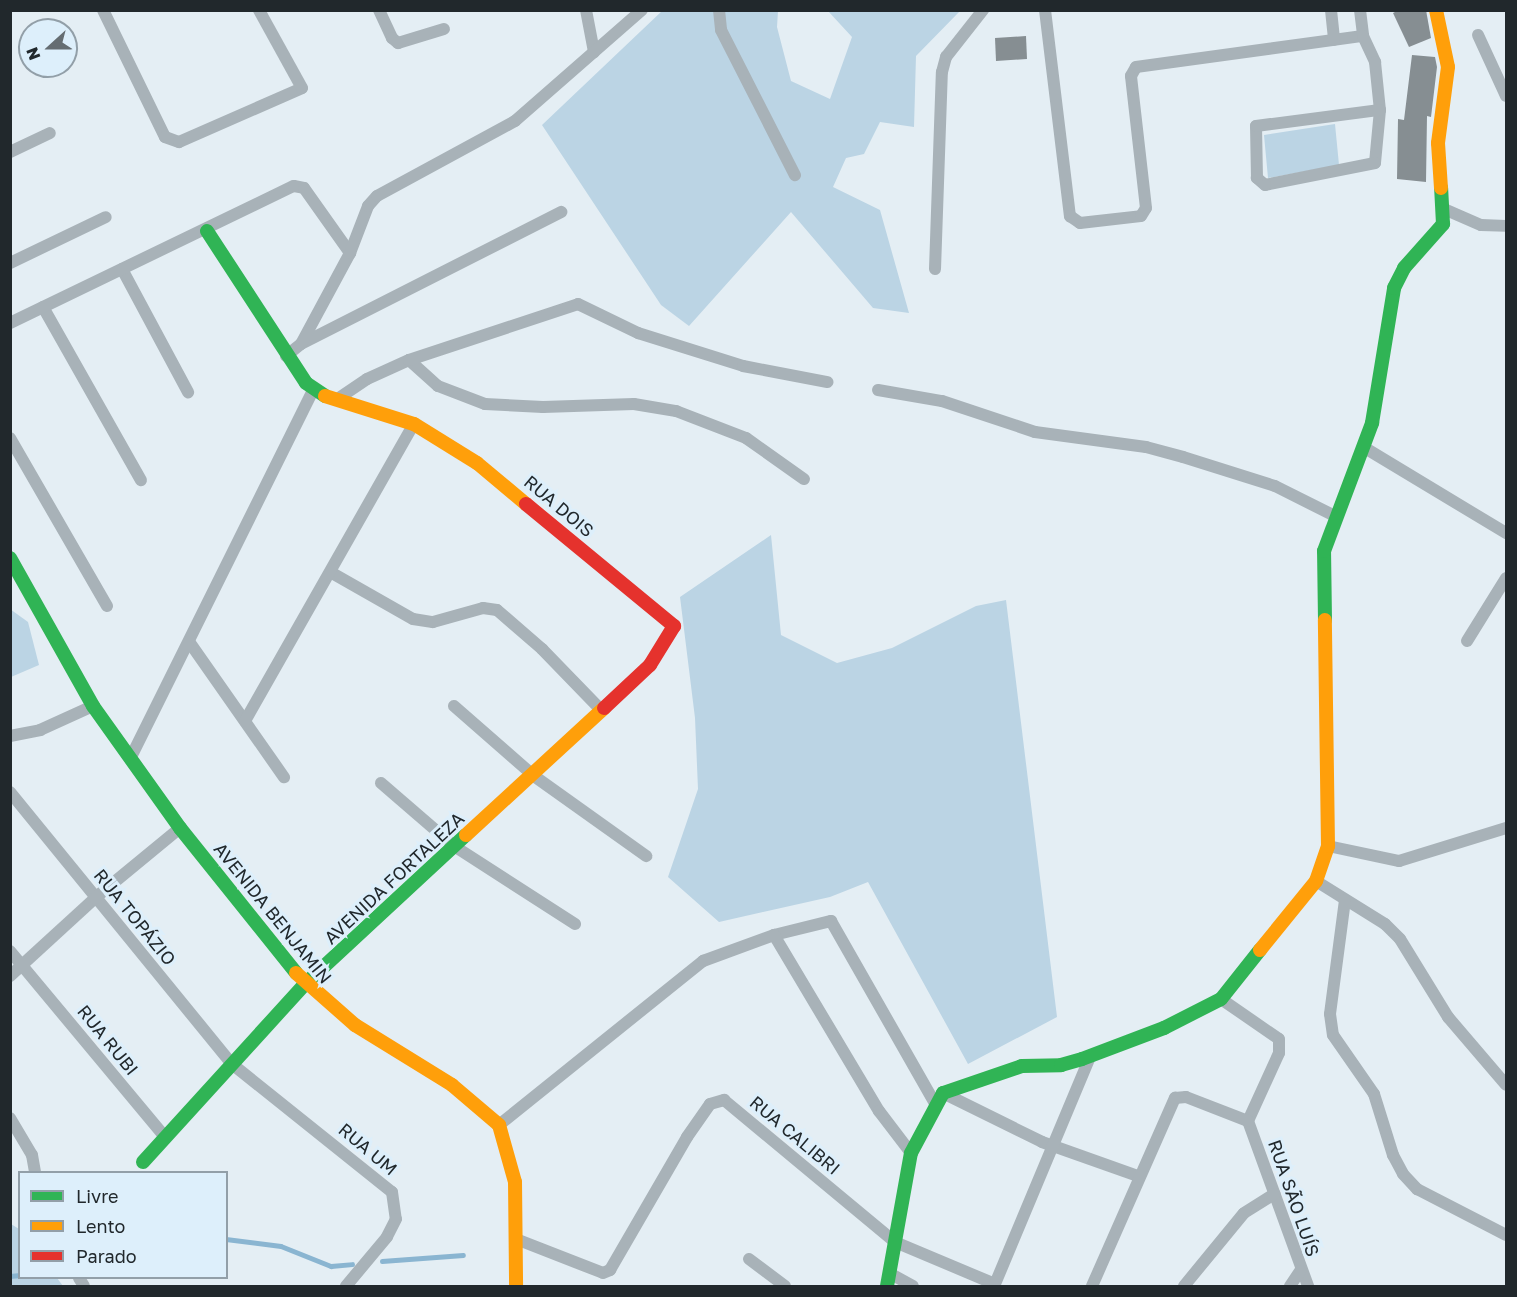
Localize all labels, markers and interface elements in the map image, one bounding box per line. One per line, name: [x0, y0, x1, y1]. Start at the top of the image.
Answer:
north arrow: [18, 18, 78, 78]
text: N: [22, 44, 45, 63]
street label: RUA DOIS: [520, 471, 598, 541]
street label: AVENIDA FORTALEZA: [320, 808, 468, 948]
street label: AVENIDA BENJAMIN: [210, 838, 336, 988]
street label: RUA TOPÁZIO: [90, 865, 180, 969]
street label: RUA RUBI: [73, 1001, 143, 1079]
street label: RUA CALIBRI: [746, 1091, 844, 1179]
street label: RUA UM: [334, 1118, 402, 1180]
street label: RUA SÃO LUÍS: [1264, 1137, 1324, 1259]
legend: [18, 1171, 228, 1279]
text: Livre: [76, 1185, 118, 1207]
text: Lento: [76, 1215, 125, 1237]
text: Parado: [76, 1245, 137, 1267]

